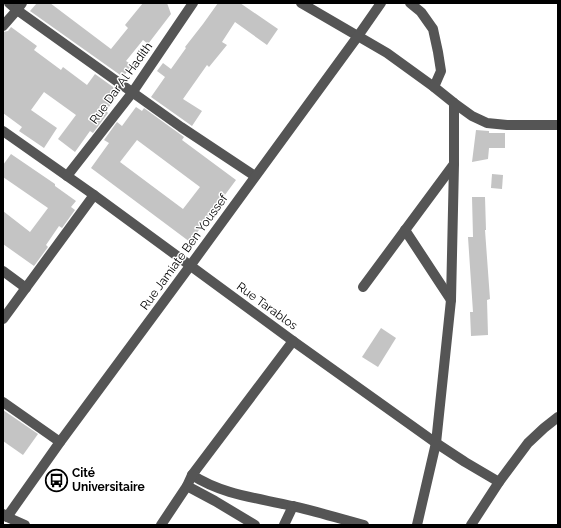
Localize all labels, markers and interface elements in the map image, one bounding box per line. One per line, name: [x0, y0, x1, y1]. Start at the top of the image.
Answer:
street label: Rue Dar Al Hadith: [87, 40, 155, 126]
street label: Rue Jamiate Ben Youssef: [137, 191, 231, 312]
street label: Rue Tarablos: [234, 279, 300, 333]
place label: Cité Universitaire: [72, 466, 145, 494]
bus stop icon: Cité Universitaire: [43, 467, 69, 493]

